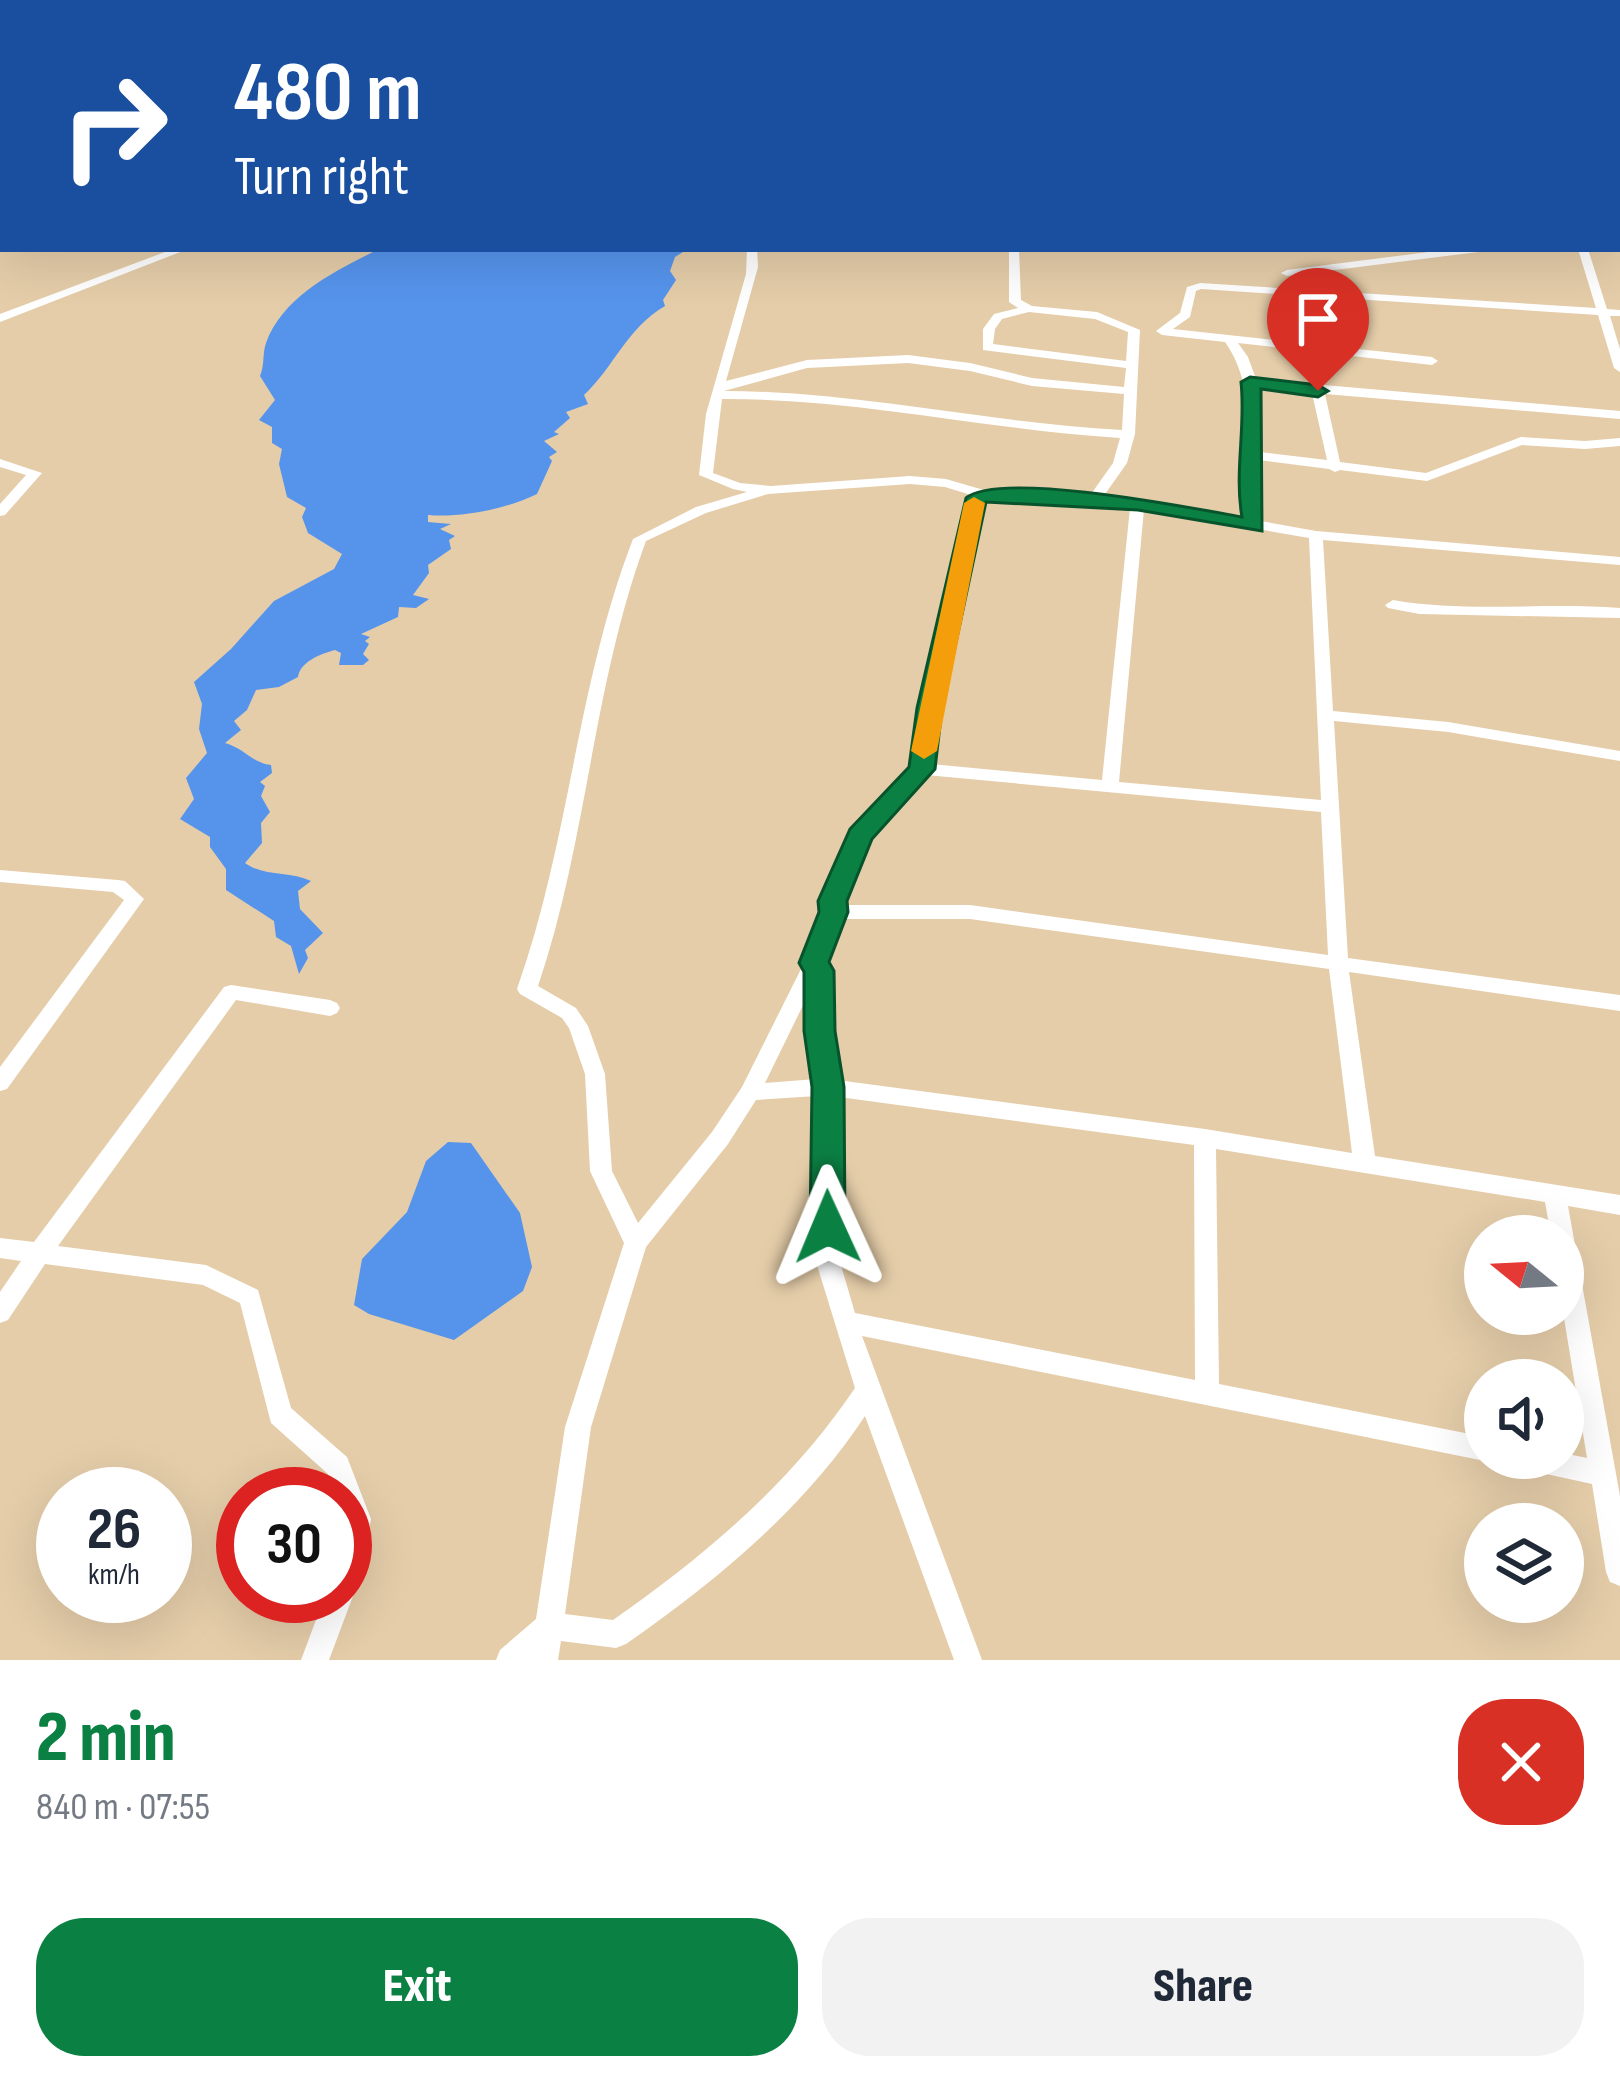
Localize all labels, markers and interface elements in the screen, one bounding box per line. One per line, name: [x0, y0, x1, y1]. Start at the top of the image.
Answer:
text: 480 m: [234, 43, 422, 144]
icon: right: [36, 48, 192, 204]
text: Turn right: [234, 145, 409, 210]
pin: [1267, 268, 1369, 391]
icon: arrive: [1285, 286, 1351, 352]
position arrow: [765, 1164, 891, 1290]
north arrow: [1464, 1215, 1584, 1335]
map controls: [1464, 1215, 1584, 1623]
button: sound: [1464, 1359, 1584, 1479]
speed limit sign: 30: [216, 1467, 372, 1623]
text: 26: [87, 1494, 141, 1566]
button: layers: [1464, 1503, 1584, 1623]
text: km/h: [88, 1557, 140, 1593]
text: 2 min: [36, 1695, 176, 1782]
button: close: [1458, 1699, 1584, 1825]
text: 840 m · 07:55: [36, 1784, 210, 1831]
button: Exit: [36, 1918, 798, 2056]
button: Share: [822, 1918, 1584, 2056]

